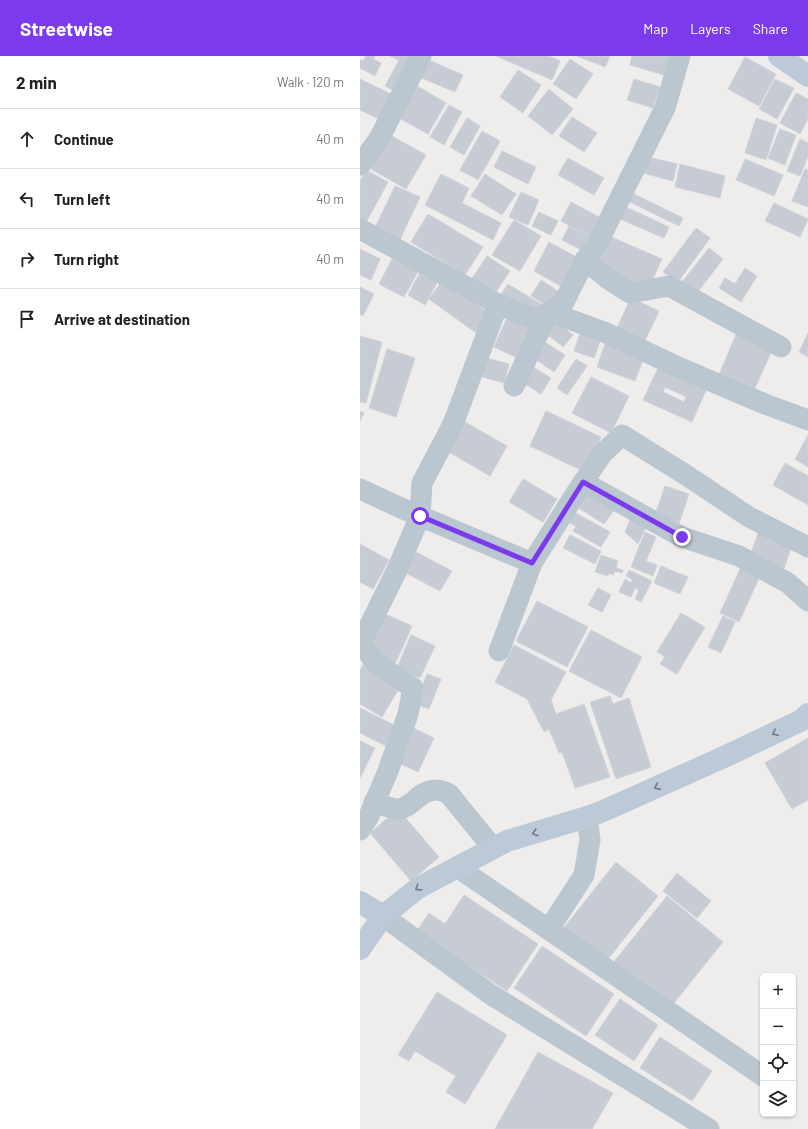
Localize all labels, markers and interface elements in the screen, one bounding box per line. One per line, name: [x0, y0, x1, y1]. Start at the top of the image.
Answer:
text: Streetwise: [20, 17, 113, 40]
text: Map: [643, 20, 668, 37]
text: Layers: [690, 20, 731, 37]
text: Share: [753, 20, 788, 37]
text: 2 min: [16, 72, 57, 92]
text: Walk · 120 m: [277, 74, 344, 90]
icon: ahead: [16, 128, 38, 150]
text: Continue: [54, 130, 114, 148]
text: 40 m: [316, 131, 344, 147]
icon: left: [16, 188, 38, 210]
text: Turn left: [54, 190, 110, 208]
text: 40 m: [316, 191, 344, 207]
icon: right: [16, 248, 38, 270]
text: Turn right: [54, 250, 119, 268]
text: 40 m: [316, 251, 344, 267]
icon: arrive: [16, 308, 38, 330]
text: Arrive at destination: [54, 310, 190, 328]
route start: [411, 507, 429, 525]
route end: [673, 528, 691, 546]
one-way arrow: [771, 728, 779, 736]
one-way arrow: [653, 782, 661, 790]
one-way arrow: [532, 828, 539, 837]
one-way arrow: [415, 883, 422, 891]
map controls: [760, 973, 796, 1117]
button: +: [760, 973, 796, 1009]
button: −: [760, 1009, 796, 1045]
button: locate: [760, 1045, 796, 1081]
button: layers: [760, 1081, 796, 1117]

